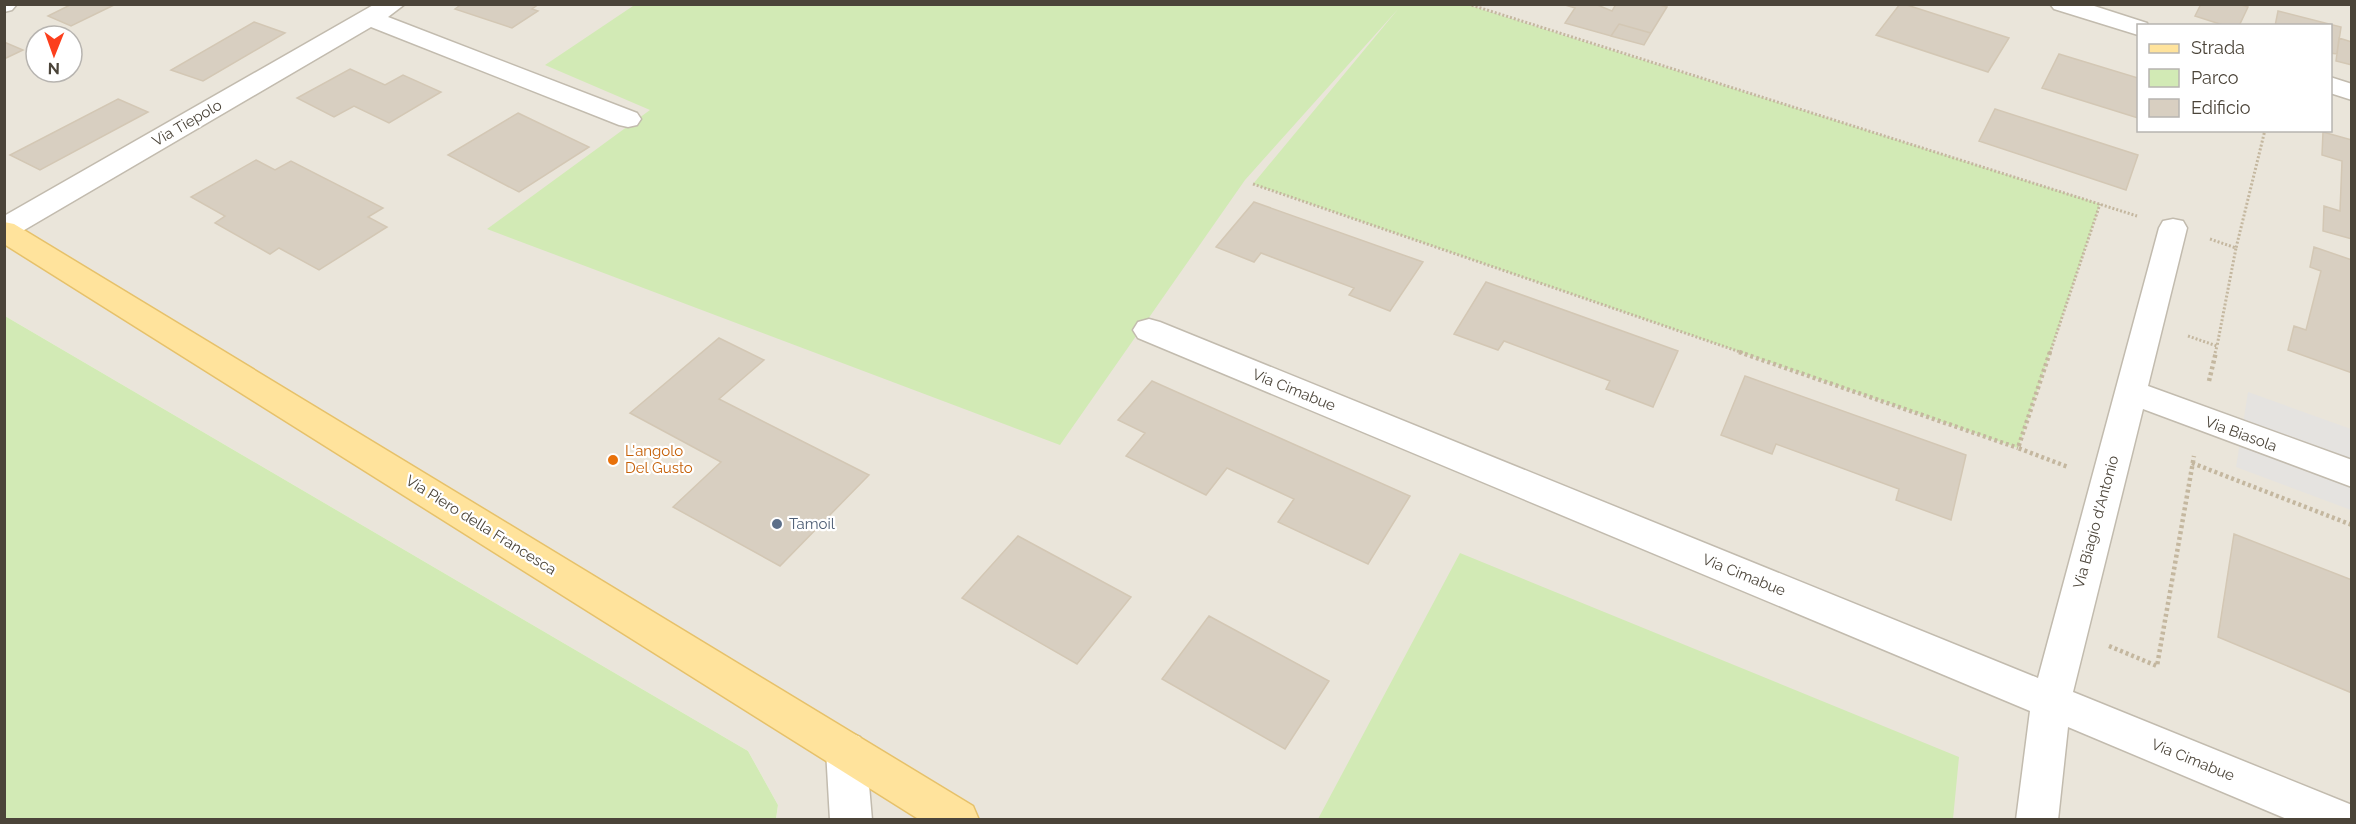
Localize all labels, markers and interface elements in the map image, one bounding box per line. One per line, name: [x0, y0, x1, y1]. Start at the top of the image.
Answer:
north arrow: [24, 24, 84, 84]
legend: [2137, 24, 2332, 132]
text: Strada: [2191, 37, 2245, 58]
text: N: [47, 59, 60, 78]
text: Parco: [2191, 67, 2239, 88]
street label: Via Tiepolo: [149, 96, 225, 150]
text: Edificio: [2191, 97, 2251, 118]
street label: Via Cimabue: [1250, 365, 1338, 415]
street label: Via Biasola: [2203, 413, 2279, 455]
place label: L'angolo Del Gusto: [625, 442, 693, 477]
marker: L'angolo Del Gusto: [606, 453, 620, 467]
street label: Via Biagio d'Antonio: [2070, 453, 2122, 591]
street label: Via Piero della Francesca: [402, 471, 560, 579]
place label: Tamoil: [789, 515, 836, 533]
marker: Tamoil: [770, 517, 784, 531]
street label: Via Cimabue: [1700, 550, 1788, 600]
street label: Via Cimabue: [2149, 735, 2237, 785]

